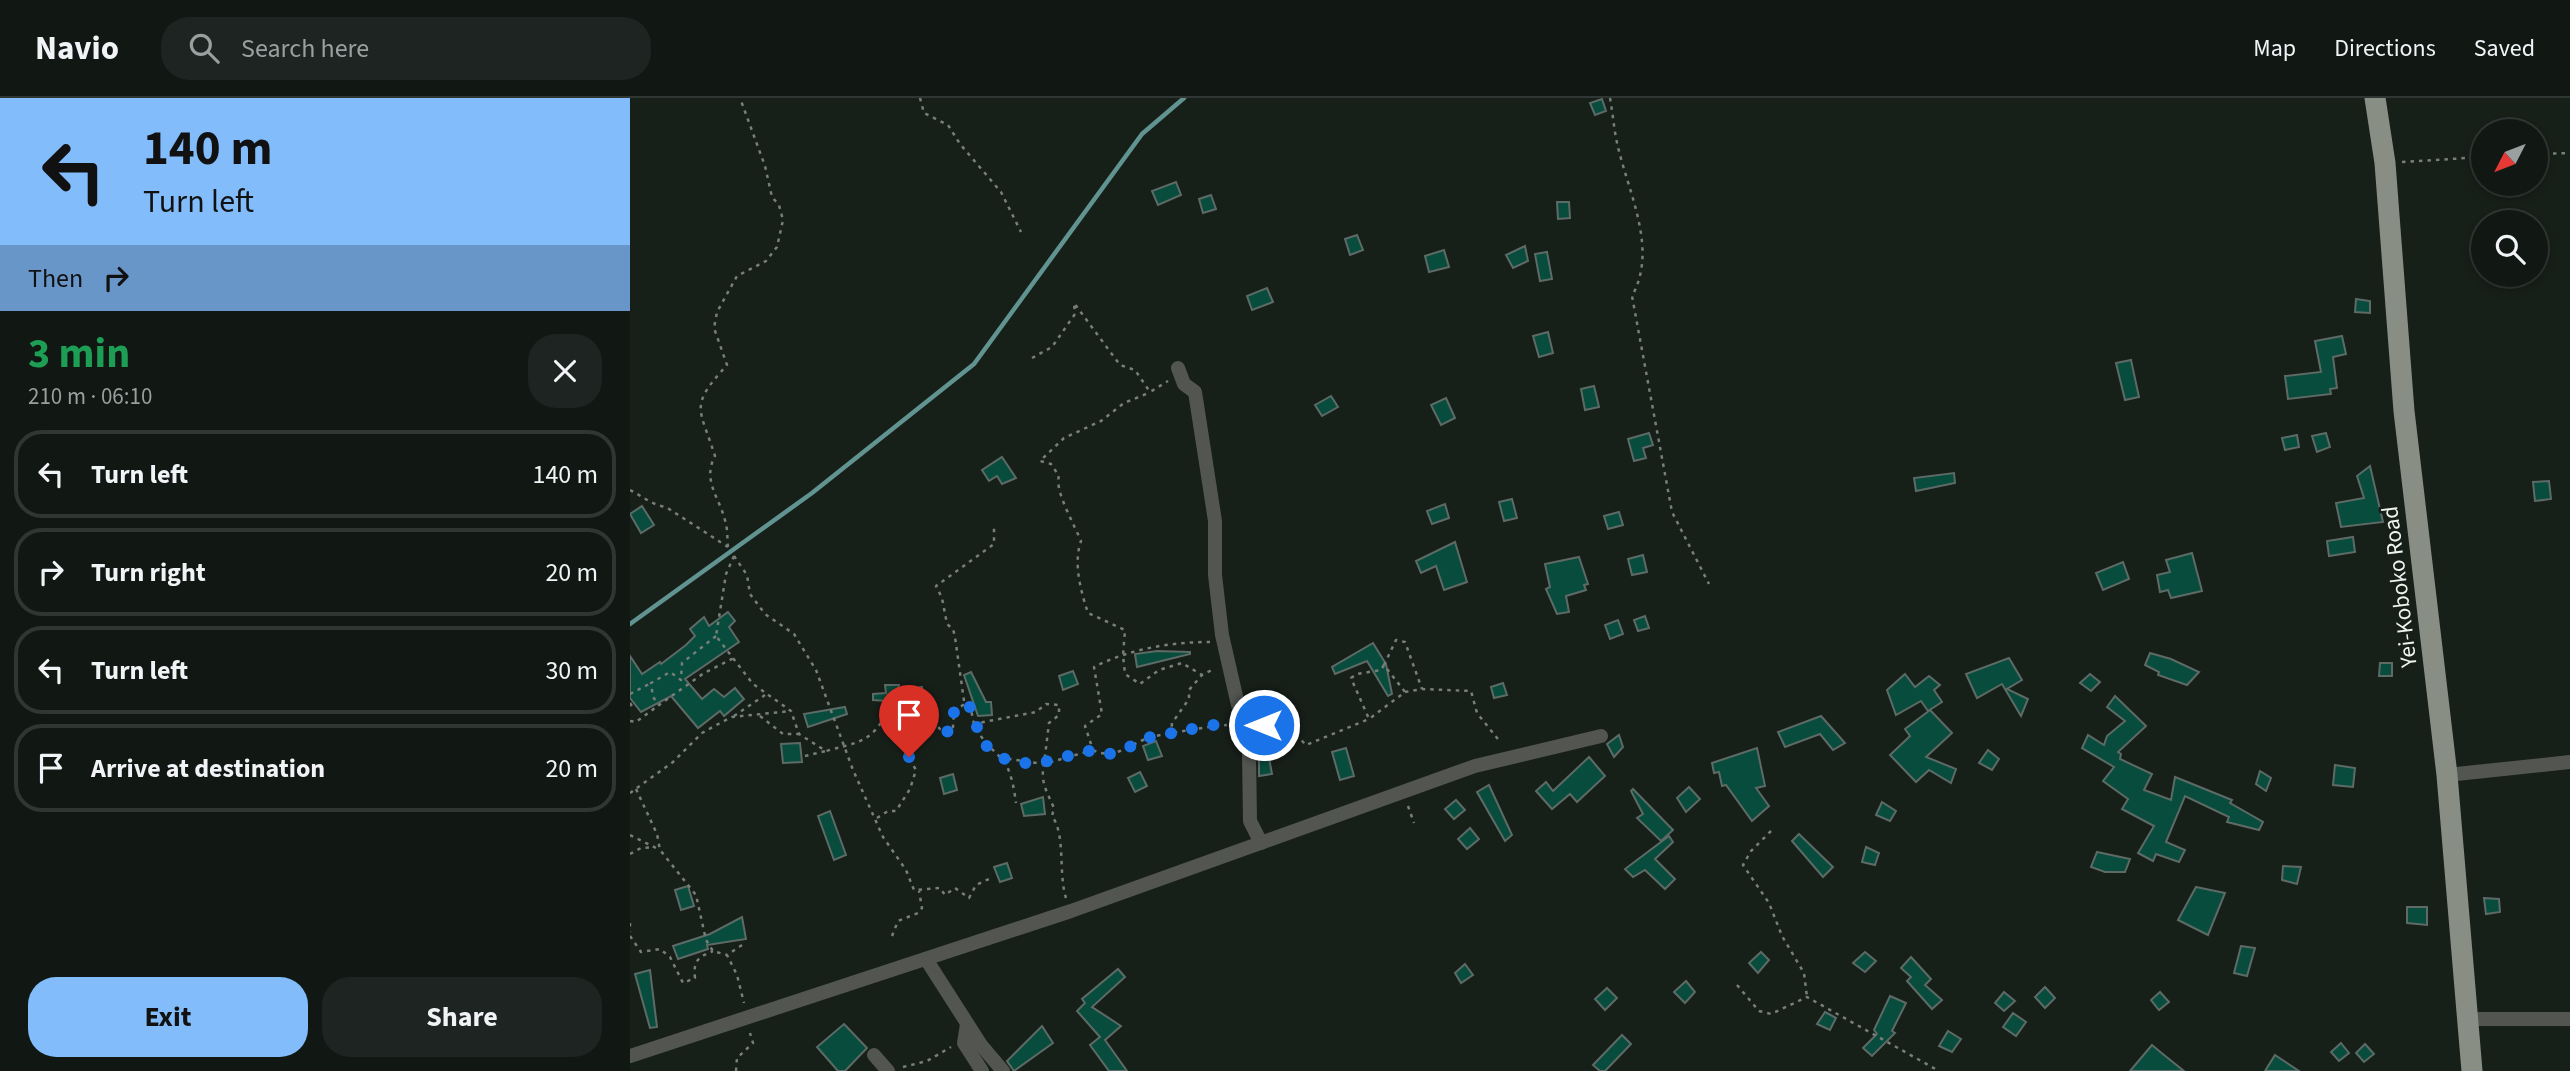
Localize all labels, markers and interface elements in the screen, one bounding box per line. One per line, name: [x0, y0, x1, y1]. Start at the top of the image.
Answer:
search box: [161, 17, 651, 80]
text: Navio: [35, 25, 119, 72]
icon: search: [185, 29, 223, 67]
text: Search here: [241, 30, 369, 67]
text: Map: [2253, 31, 2296, 66]
text: Directions: [2334, 31, 2436, 66]
text: Saved: [2474, 31, 2535, 66]
text: 140 m: [143, 114, 272, 184]
north arrow: [2471, 119, 2548, 196]
map controls: [2471, 119, 2548, 287]
icon: left: [28, 126, 119, 217]
text: Turn left: [143, 179, 254, 225]
button: search: [2471, 210, 2548, 287]
icon: right: [97, 259, 135, 297]
text: Then: [28, 260, 83, 297]
text: 3 min: [28, 324, 130, 384]
button: close: [528, 334, 602, 408]
text: 210 m · 06:10: [28, 380, 152, 413]
icon: left: [32, 455, 70, 493]
text: Turn left: [91, 456, 188, 493]
text: 140 m: [532, 456, 598, 493]
street label: Yei-Koboko Road: [2373, 504, 2426, 671]
icon: right: [32, 553, 70, 591]
text: Turn right: [91, 554, 206, 591]
text: 20 m: [545, 554, 598, 591]
icon: left: [32, 651, 70, 689]
text: Turn left: [91, 652, 188, 689]
text: 30 m: [545, 652, 598, 689]
pin: [879, 685, 939, 757]
position arrow: [1227, 688, 1301, 762]
icon: arrive: [890, 696, 928, 734]
icon: arrive: [32, 749, 70, 787]
text: Arrive at destination: [91, 750, 325, 787]
text: 20 m: [545, 750, 598, 787]
button: Exit: [28, 977, 308, 1057]
button: Share: [322, 977, 602, 1057]

